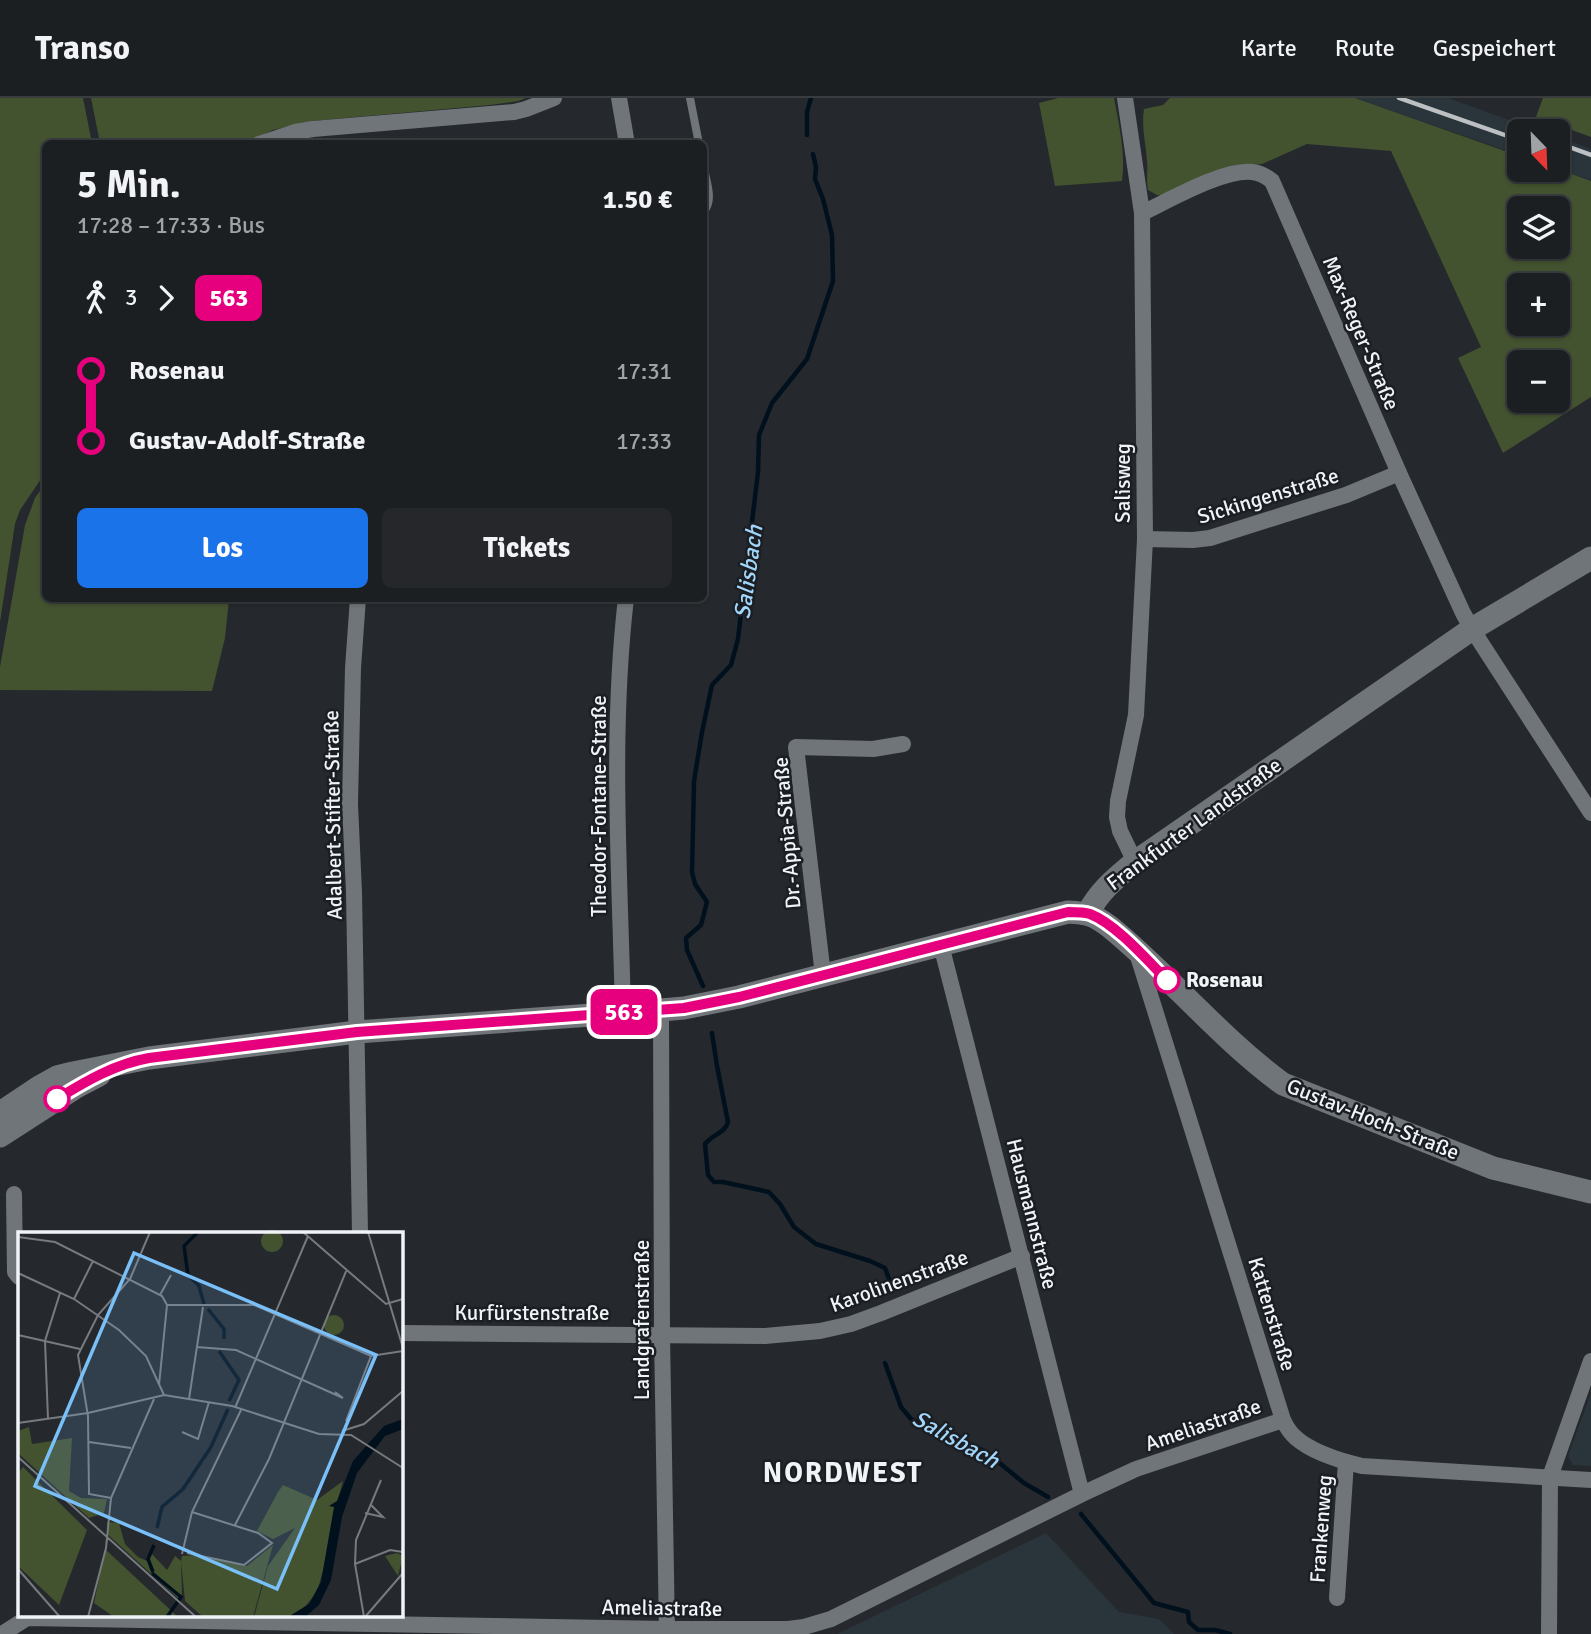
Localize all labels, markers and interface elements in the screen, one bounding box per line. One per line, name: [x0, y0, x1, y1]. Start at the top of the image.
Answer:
text: Transo: [35, 28, 130, 69]
text: Karte: [1241, 33, 1297, 63]
text: Route: [1335, 33, 1395, 63]
text: Gespeichert: [1433, 33, 1556, 63]
north arrow: [1507, 119, 1570, 182]
map controls: [1507, 119, 1570, 413]
text: 5 Min.: [77, 161, 181, 208]
text: 1.50 €: [603, 184, 672, 216]
button: layers: [1507, 196, 1570, 259]
text: 17:28 – 17:33 · Bus: [77, 211, 265, 240]
street label: Max-Reger-Straße: [1317, 252, 1405, 414]
button: +: [1507, 273, 1570, 336]
icon: walk: [77, 279, 115, 317]
icon: forward: [147, 279, 185, 317]
text: 3: [125, 283, 137, 312]
text: 563: [209, 283, 248, 313]
button: −: [1507, 350, 1570, 413]
text: Rosenau: [129, 355, 224, 387]
text: 17:31: [616, 357, 672, 386]
text: Gustav-Adolf-Straße: [129, 425, 365, 457]
text: 17:33: [616, 427, 672, 456]
street label: Salisweg: [1110, 443, 1136, 523]
street label: Sickingenstraße: [1194, 462, 1342, 530]
button: Los: [77, 508, 368, 588]
button: Tickets: [382, 508, 672, 588]
water label: Salisbach: [728, 522, 770, 621]
street label: Theodor-Fontane-Straße: [586, 695, 612, 917]
street label: Adalbert-Stifter-Straße: [318, 710, 348, 920]
street label: Frankfurter Landstraße: [1101, 752, 1287, 896]
street label: Dr.-Appia-Straße: [767, 756, 807, 910]
marker: Rosenau: [1154, 967, 1180, 993]
place label: Rosenau: [1186, 967, 1263, 993]
line badge: 563: [584, 989, 664, 1035]
text: 563: [605, 997, 643, 1027]
street label: Gustav-Hoch-Straße: [1283, 1073, 1463, 1165]
unlabelled marker: [44, 1086, 70, 1112]
street label: Hausmannstraße: [1001, 1136, 1063, 1292]
inset map: [18, 1232, 402, 1616]
street label: Landgrafenstraße: [629, 1240, 655, 1400]
street label: Karolinenstraße: [826, 1244, 972, 1318]
street label: Kattenstraße: [1242, 1254, 1302, 1374]
street label: Kurfürstenstraße: [455, 1300, 609, 1326]
street label: Ameliastraße: [1142, 1393, 1264, 1457]
water label: Salisbach: [907, 1404, 1005, 1476]
district label: NORDWEST: [763, 1456, 923, 1490]
street label: Frankenweg: [1304, 1474, 1338, 1584]
street label: Ameliastraße: [601, 1594, 723, 1622]

